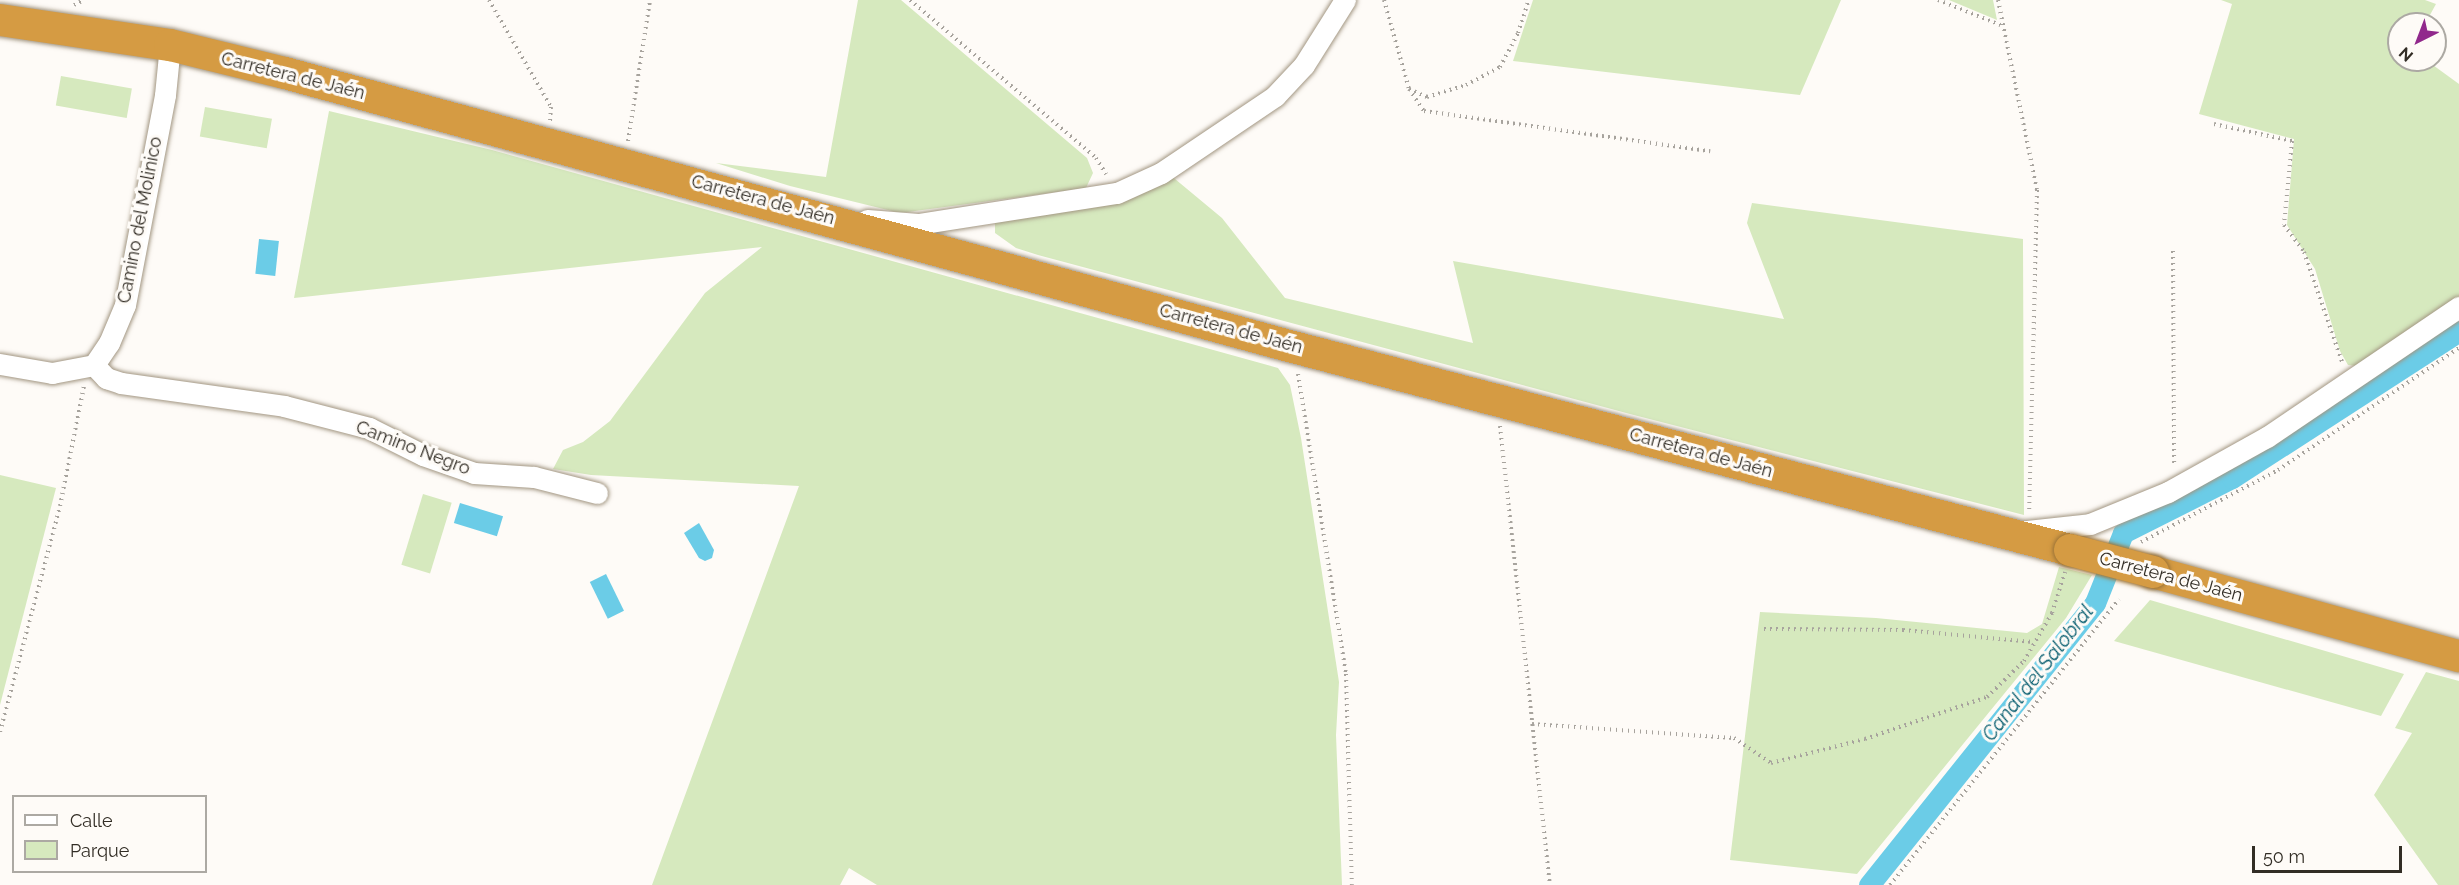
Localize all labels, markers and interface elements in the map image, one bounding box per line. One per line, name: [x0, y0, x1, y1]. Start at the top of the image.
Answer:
north arrow: [2387, 12, 2447, 72]
text: N: [2395, 43, 2417, 65]
street label: Carretera de Jaén: [219, 48, 367, 104]
street label: Camino del Molinico: [113, 135, 167, 305]
street label: Carretera de Jaén: [689, 170, 837, 230]
street label: Carretera de Jaén: [1157, 299, 1305, 359]
street label: Camino Negro: [353, 416, 473, 480]
street label: Carretera de Jaén: [1627, 423, 1775, 483]
street label: Carretera de Jaén: [2097, 547, 2245, 607]
water label: Canal del Salobral: [1977, 600, 2099, 746]
legend: [12, 795, 207, 873]
text: Calle: [70, 810, 113, 831]
scale bar: [2255, 834, 2405, 872]
text: Parque: [70, 840, 129, 861]
text: 50 m: [2263, 846, 2305, 867]

